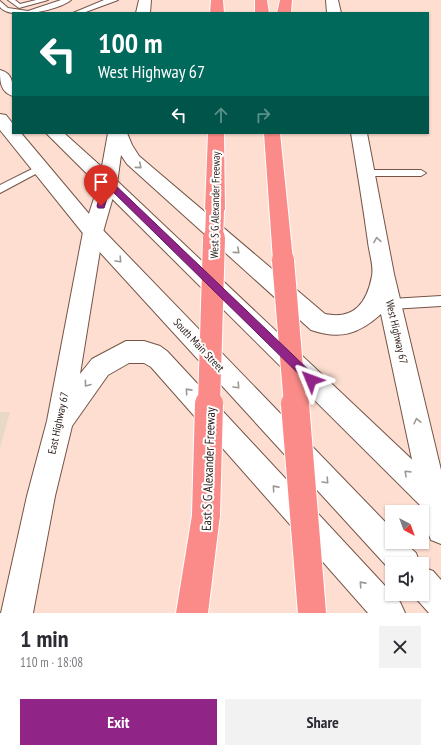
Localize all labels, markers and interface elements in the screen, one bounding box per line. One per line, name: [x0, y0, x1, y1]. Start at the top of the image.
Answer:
text: 100 m: [98, 24, 162, 61]
icon: left: [32, 28, 84, 80]
text: West Highway 67: [98, 60, 205, 83]
icon: left: [168, 104, 190, 126]
icon: ahead: [210, 104, 232, 126]
icon: right: [252, 104, 274, 126]
street label: West S G Alexander Freeway: [207, 150, 223, 259]
one-way arrow: [135, 161, 142, 168]
pin: [84, 165, 118, 206]
icon: arrive: [90, 171, 112, 193]
one-way arrow: [374, 237, 382, 243]
one-way arrow: [232, 247, 240, 254]
one-way arrow: [115, 256, 122, 263]
street label: West Highway 67: [383, 299, 411, 365]
street label: South Main Street: [171, 315, 227, 375]
position arrow: [290, 359, 332, 401]
one-way arrow: [85, 380, 92, 387]
one-way arrow: [232, 381, 240, 389]
one-way arrow: [185, 388, 193, 396]
street label: East Highway 67: [45, 391, 71, 455]
street label: East S G Alexander Freeway: [198, 407, 219, 531]
one-way arrow: [414, 418, 422, 424]
one-way arrow: [404, 470, 412, 478]
one-way arrow: [321, 476, 328, 483]
one-way arrow: [272, 485, 280, 493]
north arrow: [385, 505, 429, 549]
map controls: [385, 505, 429, 601]
button: sound: [385, 557, 429, 601]
one-way arrow: [360, 581, 367, 589]
text: 1 min: [20, 623, 68, 654]
button: close: [379, 626, 421, 668]
text: 110 m · 18:08: [20, 654, 83, 671]
button: Exit: [20, 699, 217, 745]
button: Share: [225, 699, 421, 745]

